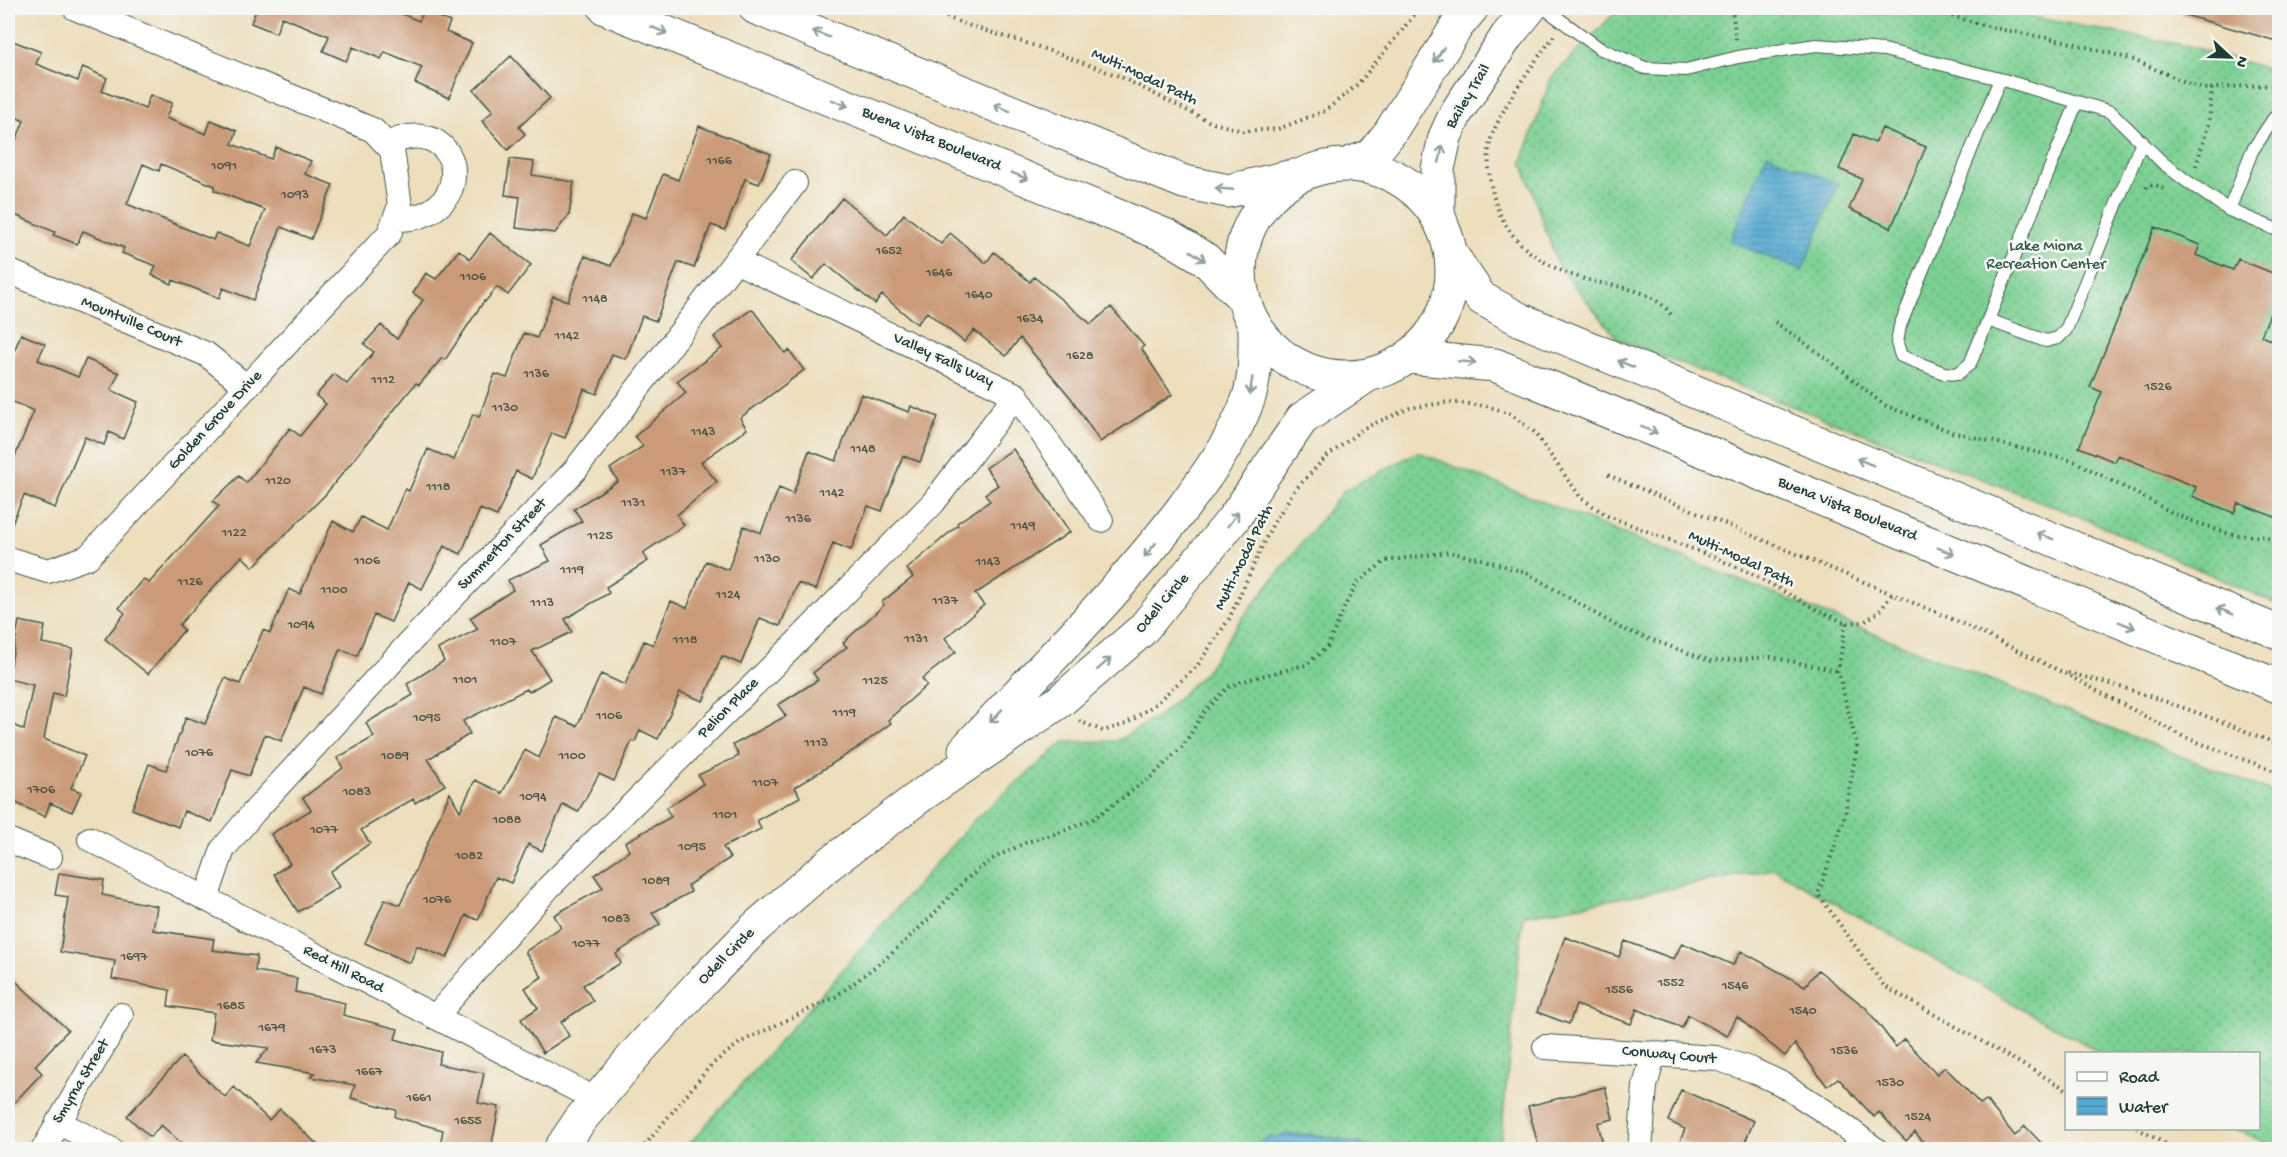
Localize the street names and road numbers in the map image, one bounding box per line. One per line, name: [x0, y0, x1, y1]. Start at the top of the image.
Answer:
street label: Multi-Modal Path: [1088, 45, 1200, 111]
street label: Bailey Trail: [1442, 61, 1496, 133]
street label: Buena Vista Boulevard: [858, 103, 1005, 177]
street label: Mountville Court: [78, 293, 185, 353]
street label: Valley Falls Way: [889, 329, 996, 393]
street label: Golden Grove Drive: [165, 367, 267, 475]
street label: Buena Vista Boulevard: [1774, 473, 1921, 547]
street label: Summerton Street: [454, 494, 553, 595]
street label: Multi-Modal Path: [1211, 502, 1279, 614]
street label: Multi-Modal Path: [1685, 527, 1797, 593]
street label: Odell Circle: [1132, 570, 1195, 638]
street label: Pelion Place: [694, 674, 764, 744]
street label: Odell Circle: [694, 924, 760, 990]
street label: Red Hill Road: [299, 942, 388, 999]
street label: Smyrna Street: [49, 1035, 115, 1128]
street label: Conway Court: [1621, 1042, 1718, 1070]

